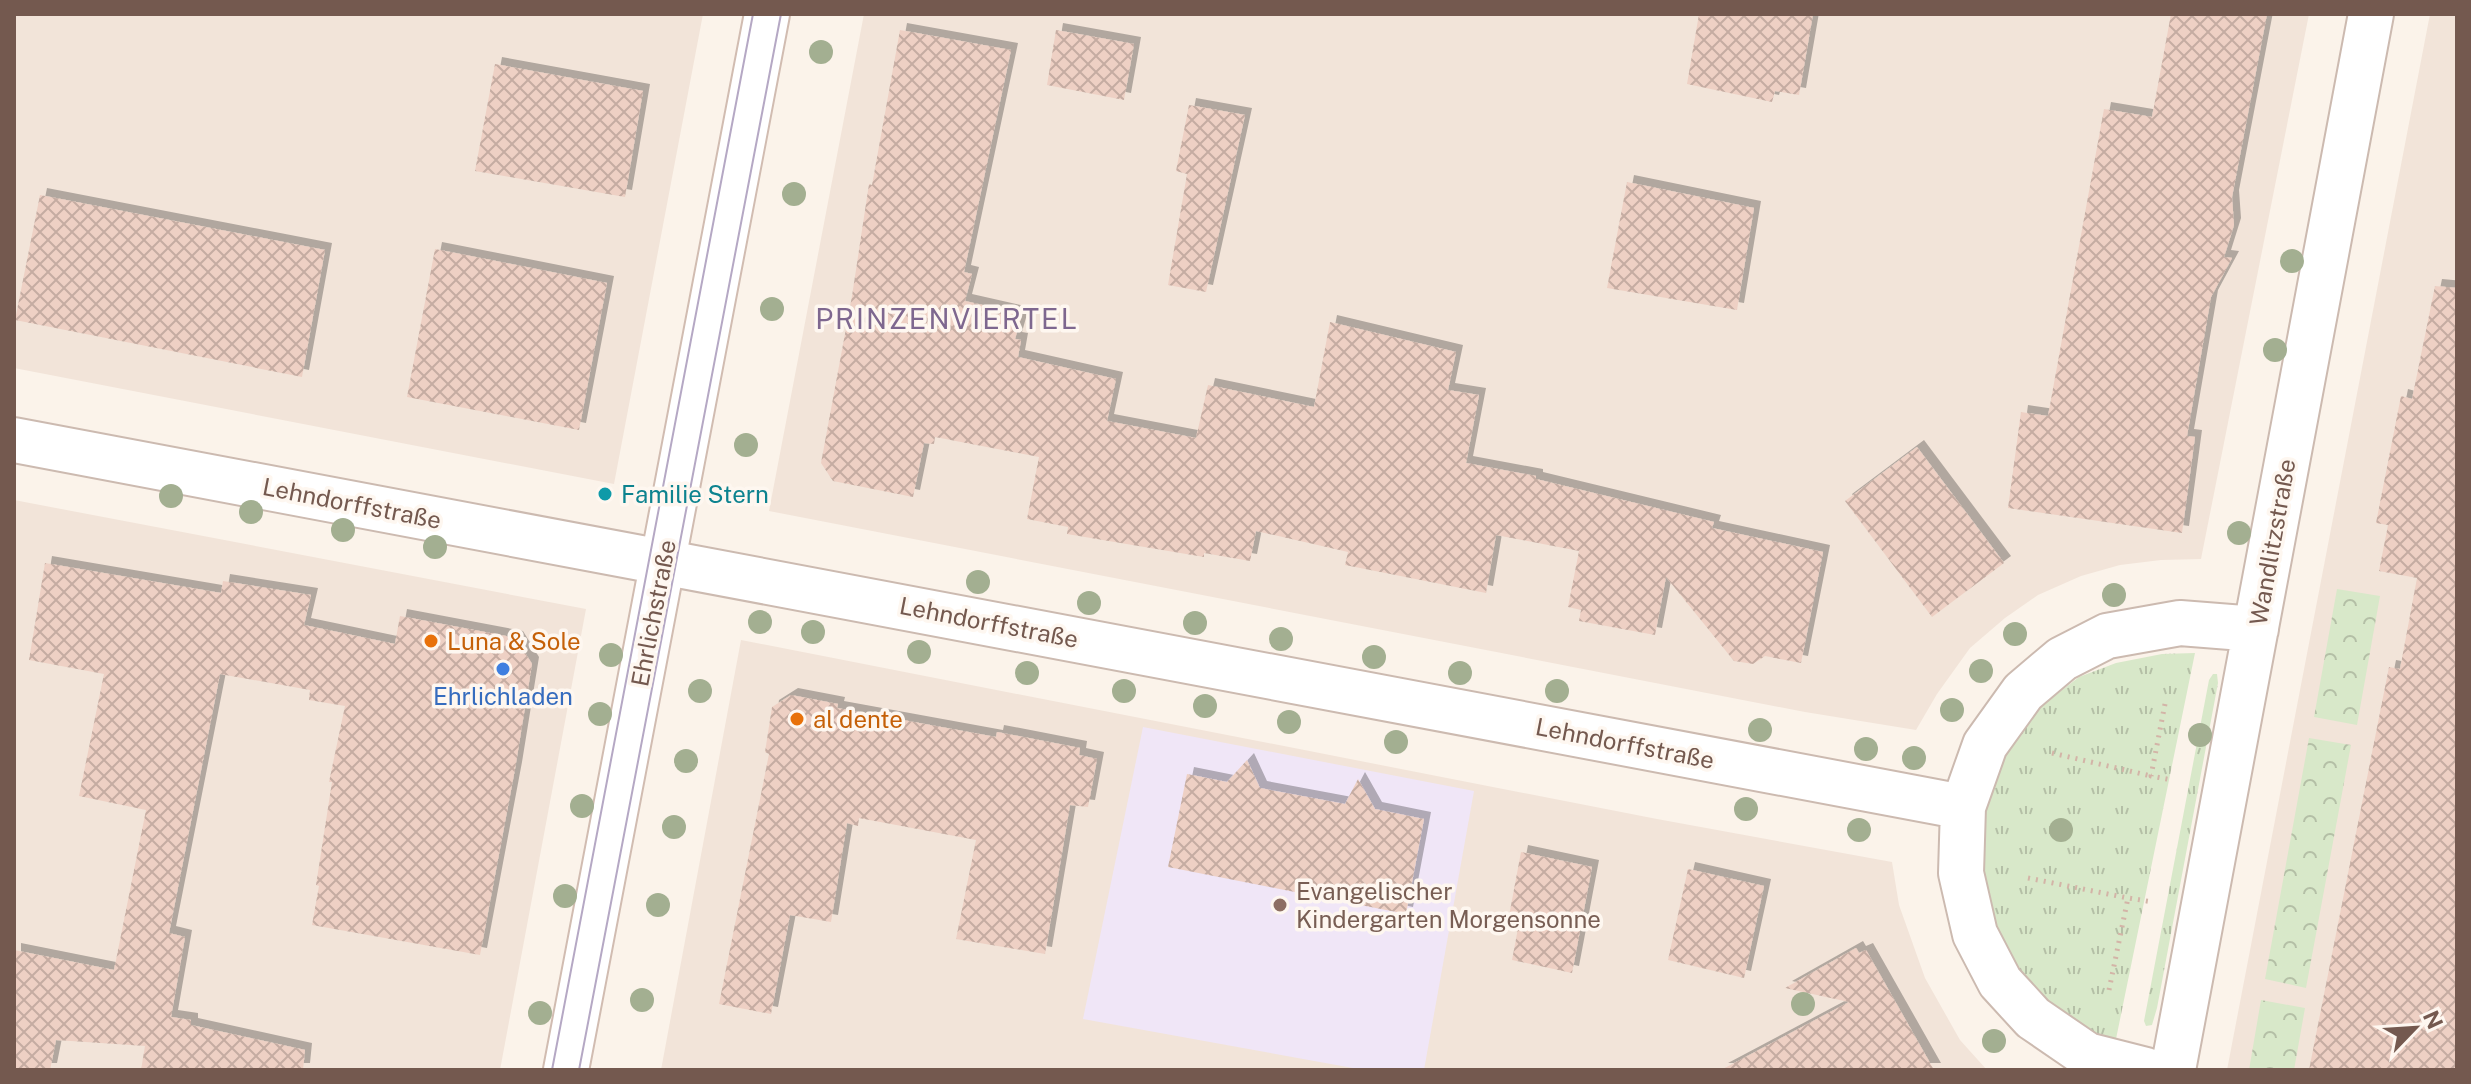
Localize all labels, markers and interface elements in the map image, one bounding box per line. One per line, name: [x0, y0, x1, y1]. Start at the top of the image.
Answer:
district label: PRINZENVIERTEL: [815, 302, 1079, 335]
street label: Wandlitzstraße: [2244, 457, 2300, 627]
street label: Lehndorffstraße: [260, 472, 444, 534]
place label: Familie Stern: [621, 480, 769, 508]
marker: Familie Stern: [596, 485, 614, 503]
street label: Ehrlichstraße: [625, 537, 681, 689]
street label: Lehndorffstraße: [897, 591, 1081, 653]
place label: Luna & Sole: [447, 627, 581, 655]
marker: Luna & Sole: [422, 632, 440, 650]
marker: Ehrlichladen: [494, 660, 512, 678]
place label: Ehrlichladen: [433, 682, 573, 710]
place label: al dente: [813, 705, 903, 733]
marker: al dente: [788, 710, 806, 728]
street label: Lehndorffstraße: [1533, 712, 1717, 774]
place label: Evangelischer Kindergarten Morgensonne: [1296, 877, 1601, 933]
marker: Evangelischer Kindergarten Morgensonne: [1271, 896, 1289, 914]
north arrow: [2375, 988, 2455, 1068]
text: N: [2418, 1006, 2449, 1033]

